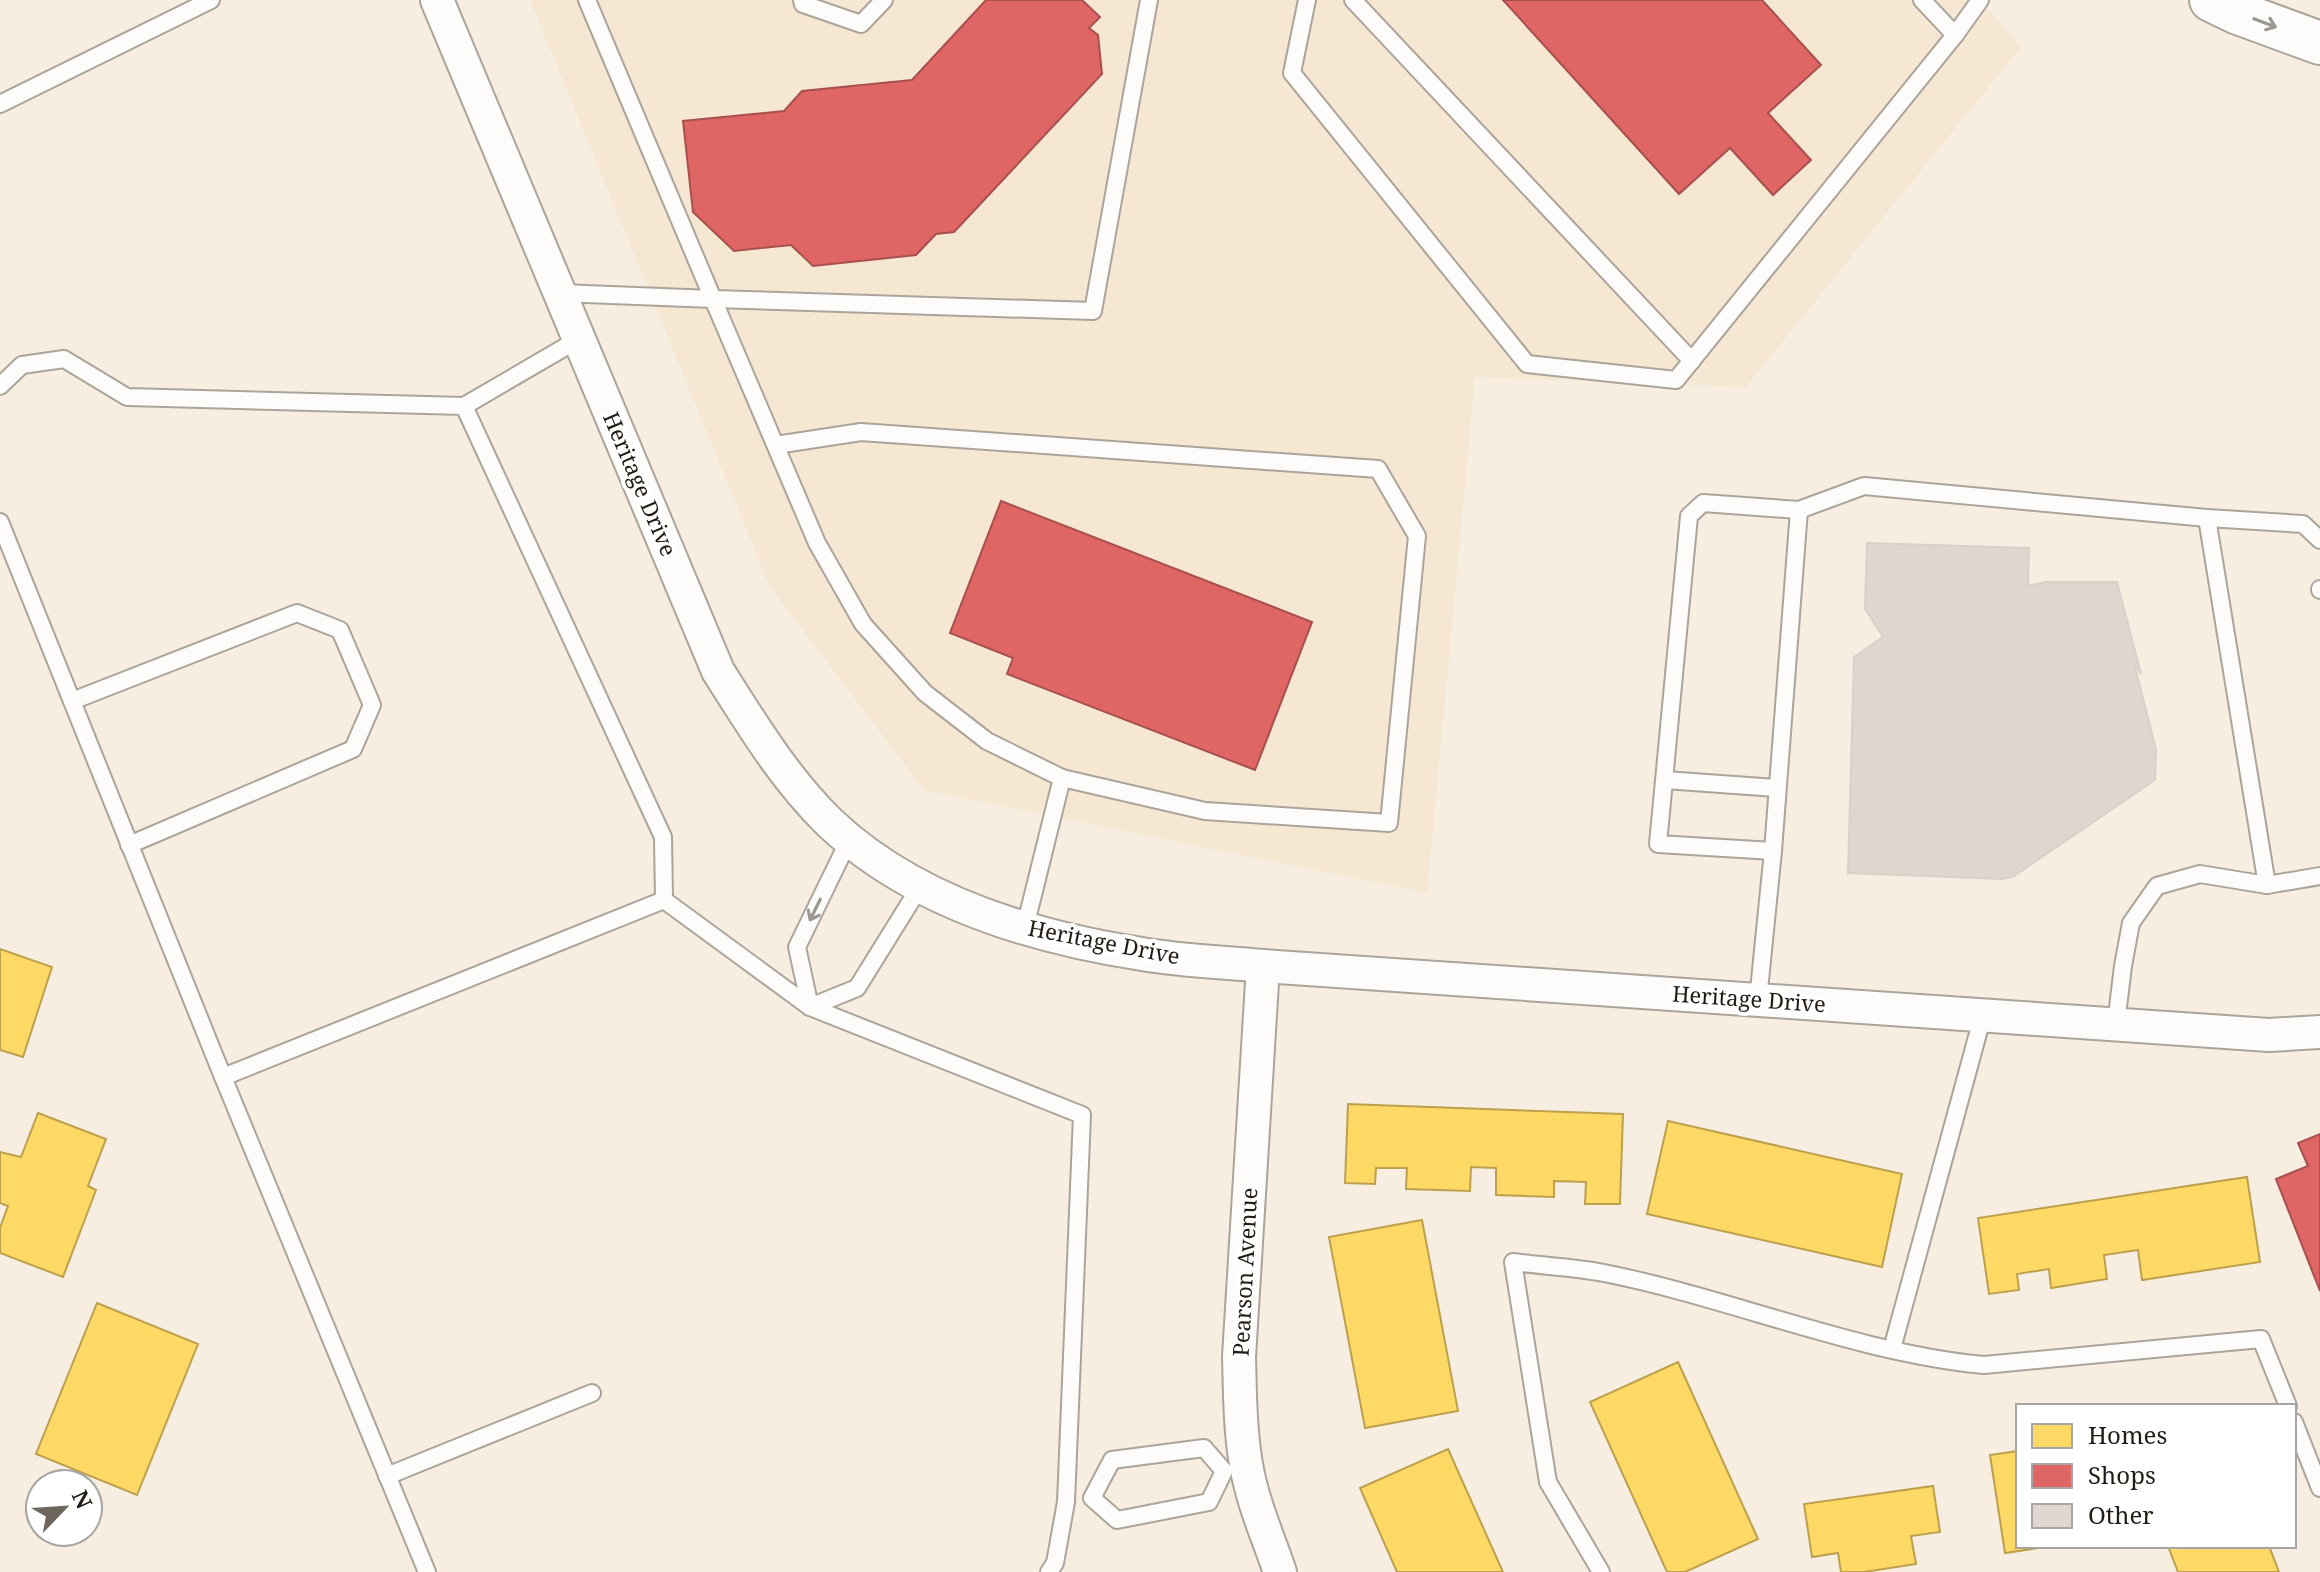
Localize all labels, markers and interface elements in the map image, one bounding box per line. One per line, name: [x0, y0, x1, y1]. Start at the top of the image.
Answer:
one-way arrow: [2252, 17, 2277, 31]
street label: Heritage Drive: [597, 407, 685, 560]
one-way arrow: [807, 898, 822, 922]
street label: Heritage Drive: [1026, 912, 1183, 970]
street label: Heritage Drive: [1671, 978, 1827, 1018]
street label: Pearson Avenue: [1225, 1187, 1263, 1357]
legend: [2016, 1404, 2296, 1548]
text: Homes: [2088, 1418, 2167, 1451]
text: Shops: [2088, 1458, 2156, 1491]
north arrow: [24, 1468, 104, 1548]
text: N: [66, 1485, 100, 1513]
text: Other: [2088, 1498, 2154, 1531]

